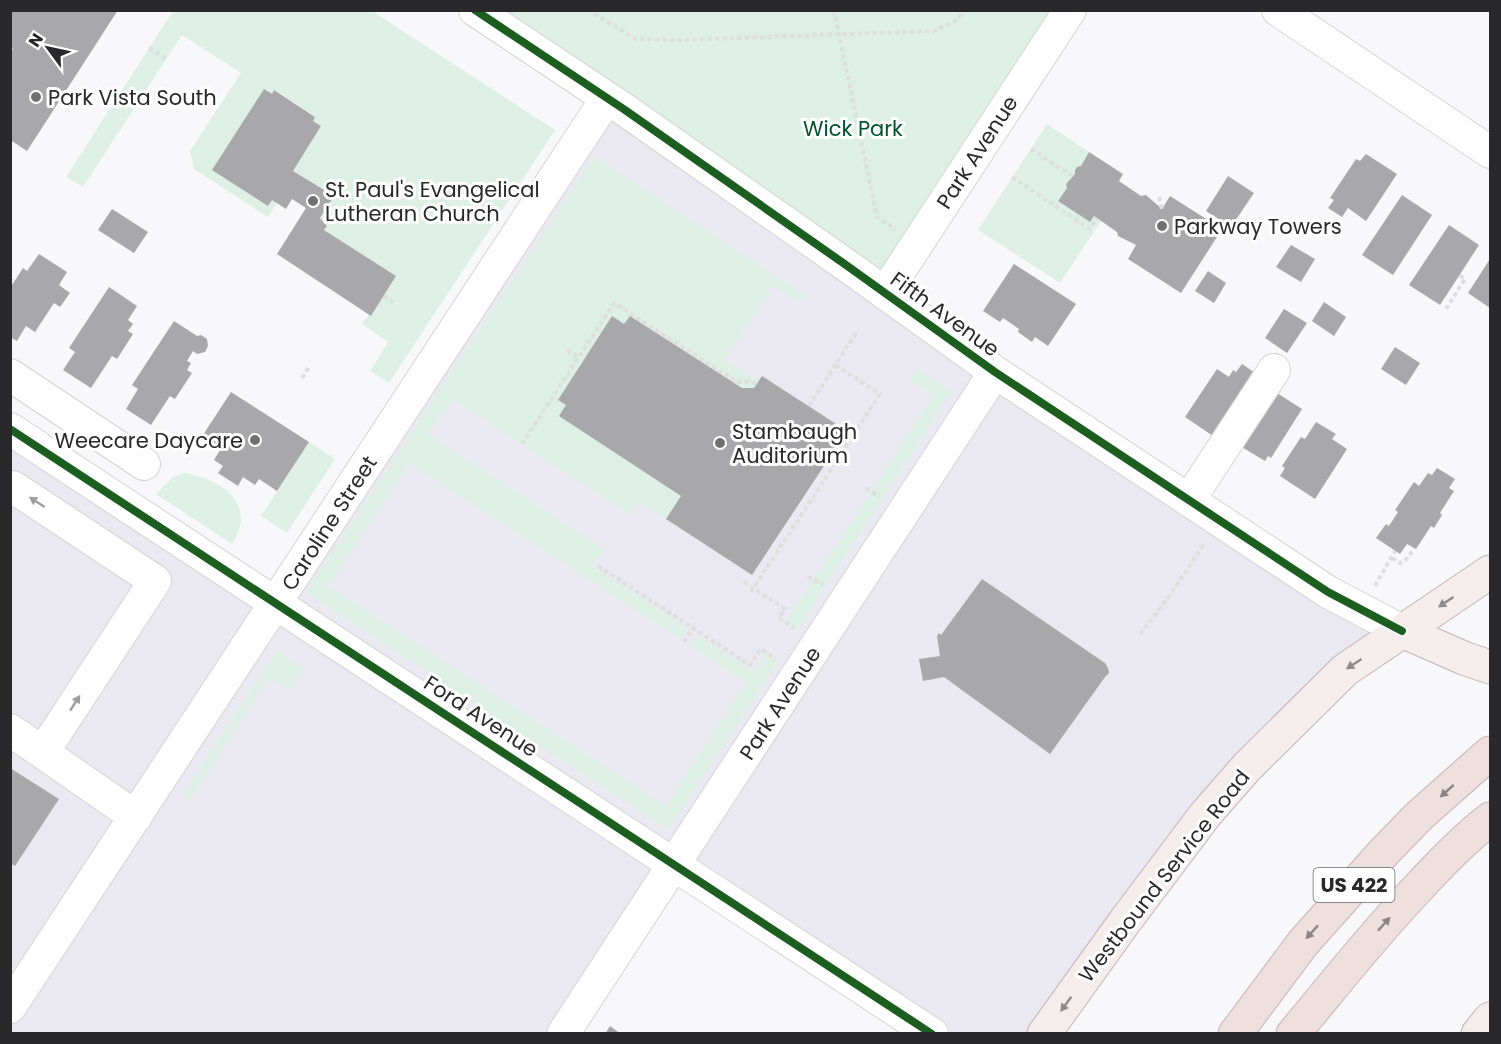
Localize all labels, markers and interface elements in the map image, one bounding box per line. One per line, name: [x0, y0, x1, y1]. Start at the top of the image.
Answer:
north arrow: [18, 18, 78, 78]
text: N: [23, 29, 49, 51]
place label: Park Vista South: [48, 83, 217, 112]
marker: Park Vista South: [29, 90, 43, 104]
street label: Park Avenue: [930, 90, 1024, 214]
park label: Wick Park: [803, 114, 903, 143]
place label: St. Paul's Evangelical Lutheran Church: [325, 175, 540, 228]
marker: St. Paul's Evangelical Lutheran Church: [306, 194, 320, 208]
place label: Parkway Towers: [1174, 212, 1342, 241]
marker: Parkway Towers: [1155, 219, 1169, 233]
street label: Fifth Avenue: [885, 265, 1005, 363]
place label: Stambaugh Auditorium: [732, 417, 857, 470]
place label: Weecare Daycare: [54, 426, 243, 455]
marker: Weecare Daycare: [248, 433, 262, 447]
marker: Stambaugh Auditorium: [713, 436, 727, 450]
street label: Caroline Street: [274, 450, 384, 596]
one-way arrow: [28, 497, 45, 508]
one-way arrow: [1439, 596, 1455, 608]
street label: Park Avenue: [733, 641, 827, 765]
one-way arrow: [1346, 658, 1362, 669]
street label: Ford Avenue: [418, 668, 544, 764]
one-way arrow: [69, 695, 80, 711]
street label: Westbound Service Road: [1072, 764, 1256, 988]
one-way arrow: [1440, 784, 1455, 797]
road number: US 422: [1314, 868, 1394, 902]
one-way arrow: [1377, 917, 1390, 932]
one-way arrow: [1306, 924, 1319, 939]
one-way arrow: [1060, 995, 1072, 1011]

